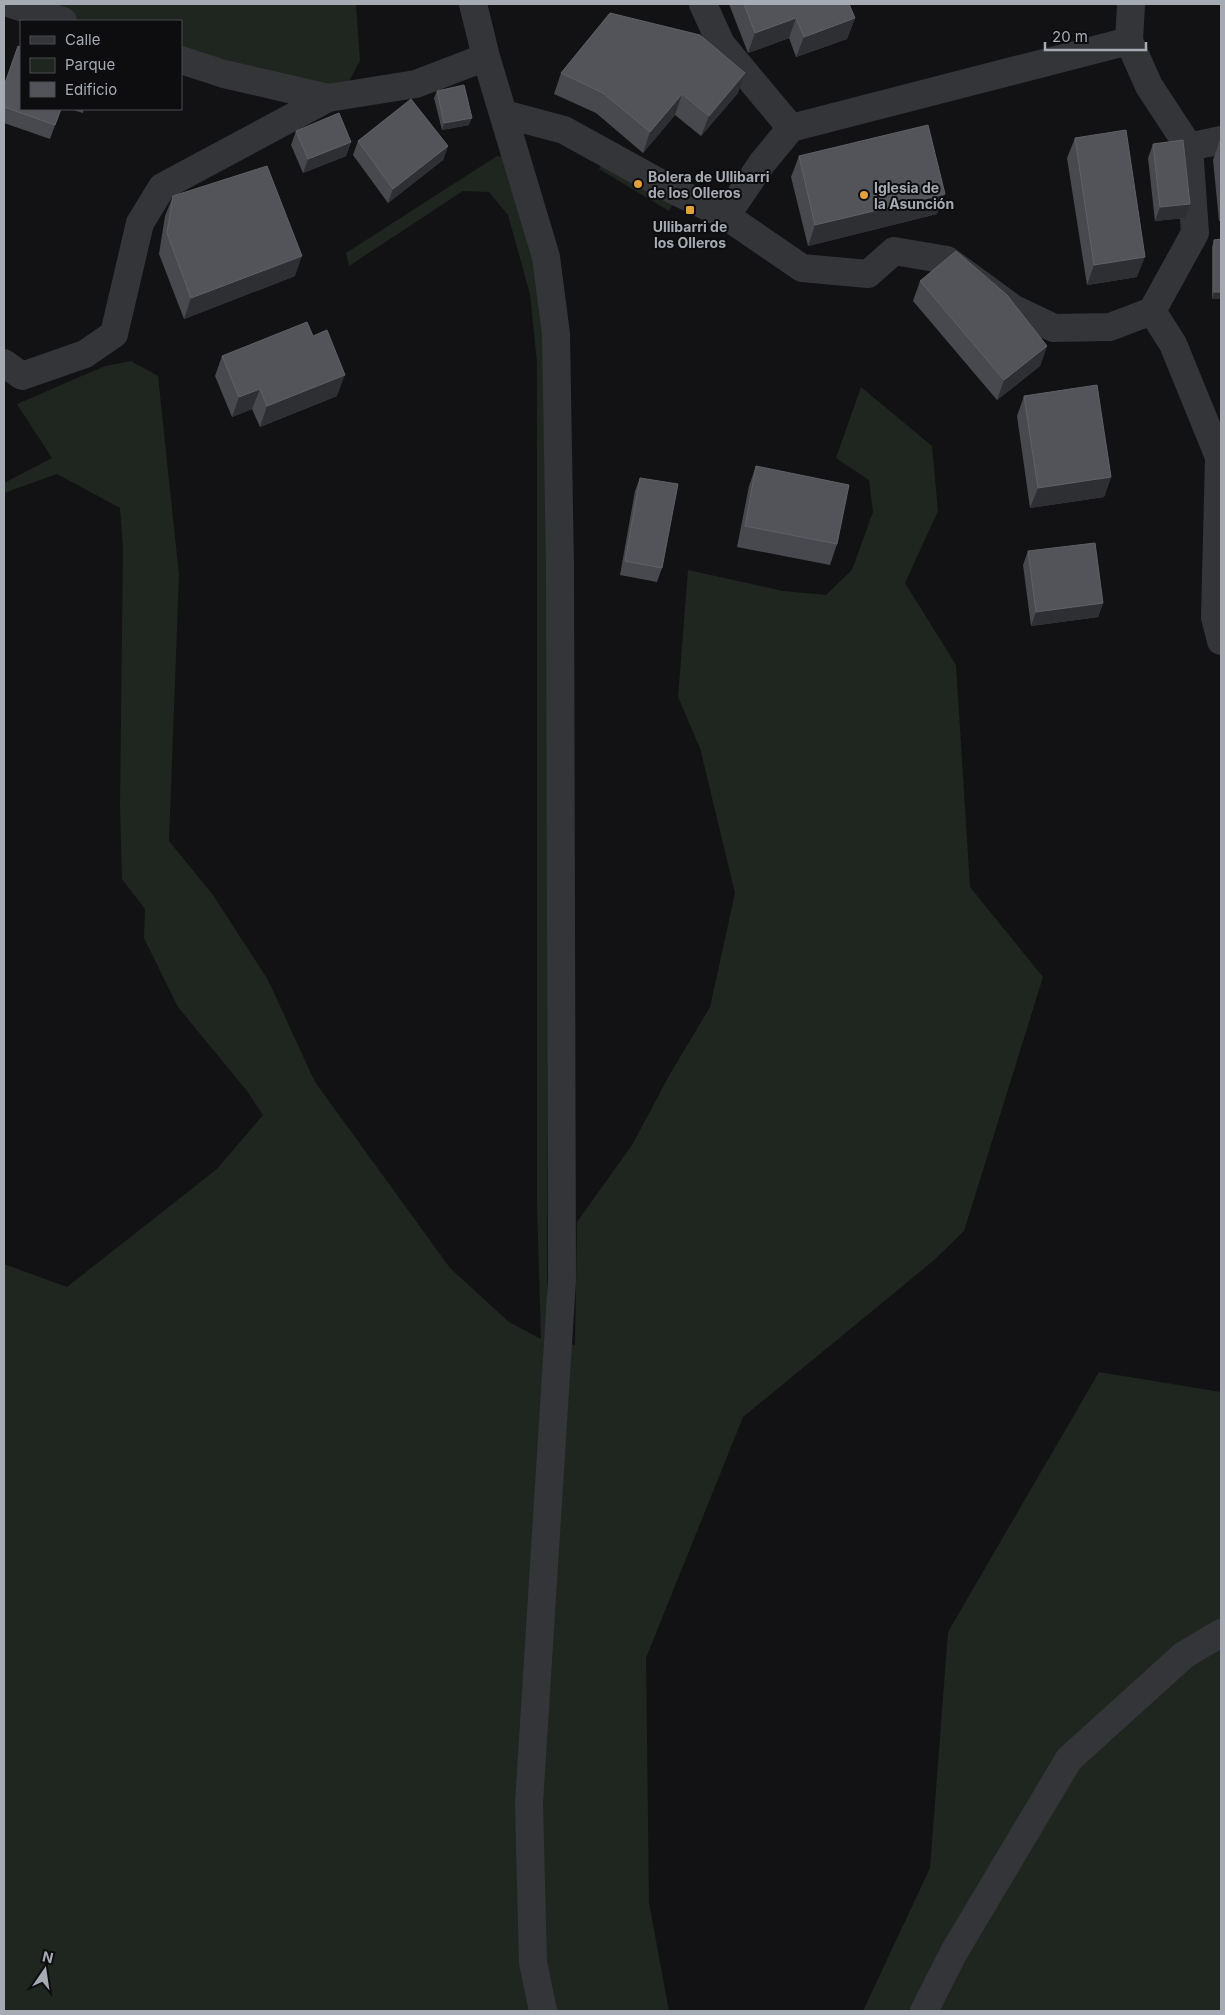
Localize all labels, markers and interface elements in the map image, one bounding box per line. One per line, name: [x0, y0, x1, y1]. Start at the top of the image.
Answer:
legend: [20, 20, 182, 110]
scale bar: [1045, 20, 1146, 52]
text: 20 m: [1052, 27, 1088, 46]
text: Calle: [65, 30, 100, 49]
text: Parque: [65, 55, 115, 74]
text: Edificio: [65, 80, 117, 99]
place label: Bolera de Ullibarri de los Olleros: [648, 168, 770, 201]
marker: Bolera de Ullibarri de los Olleros: [632, 178, 644, 190]
place label: Iglesia de la Asunción: [874, 179, 954, 212]
marker: Iglesia de la Asunción: [858, 189, 870, 201]
marker: Ullibarri de los Olleros: [684, 204, 696, 216]
place label: Ullibarri de los Olleros: [653, 218, 727, 251]
north arrow: [20, 1945, 70, 1995]
text: N: [41, 1947, 55, 1966]

